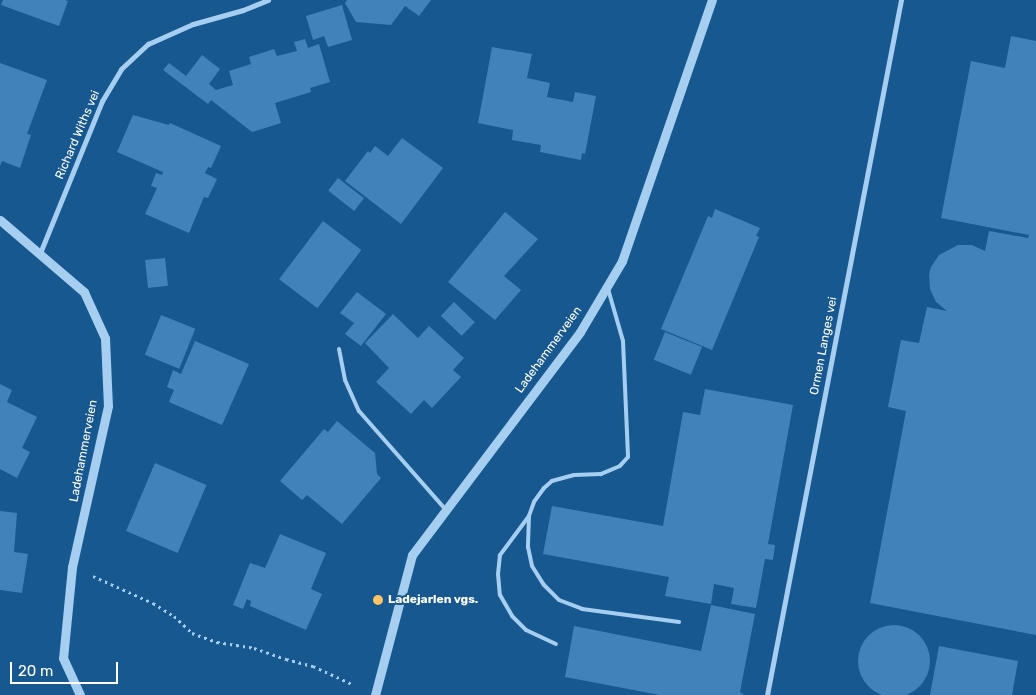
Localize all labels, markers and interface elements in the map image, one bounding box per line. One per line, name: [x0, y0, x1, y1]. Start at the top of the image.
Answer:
street label: Richard Withs vei: [53, 88, 103, 182]
street label: Ormen Langes vei: [807, 296, 841, 396]
street label: Ladehammerveien: [513, 304, 585, 396]
street label: Ladehammerveien: [67, 399, 101, 503]
place label: Ladejarlen vgs.: [388, 593, 479, 607]
marker: Ladejarlen vgs.: [372, 594, 384, 606]
scale bar: [12, 652, 120, 684]
text: 20 m: [18, 662, 53, 680]

